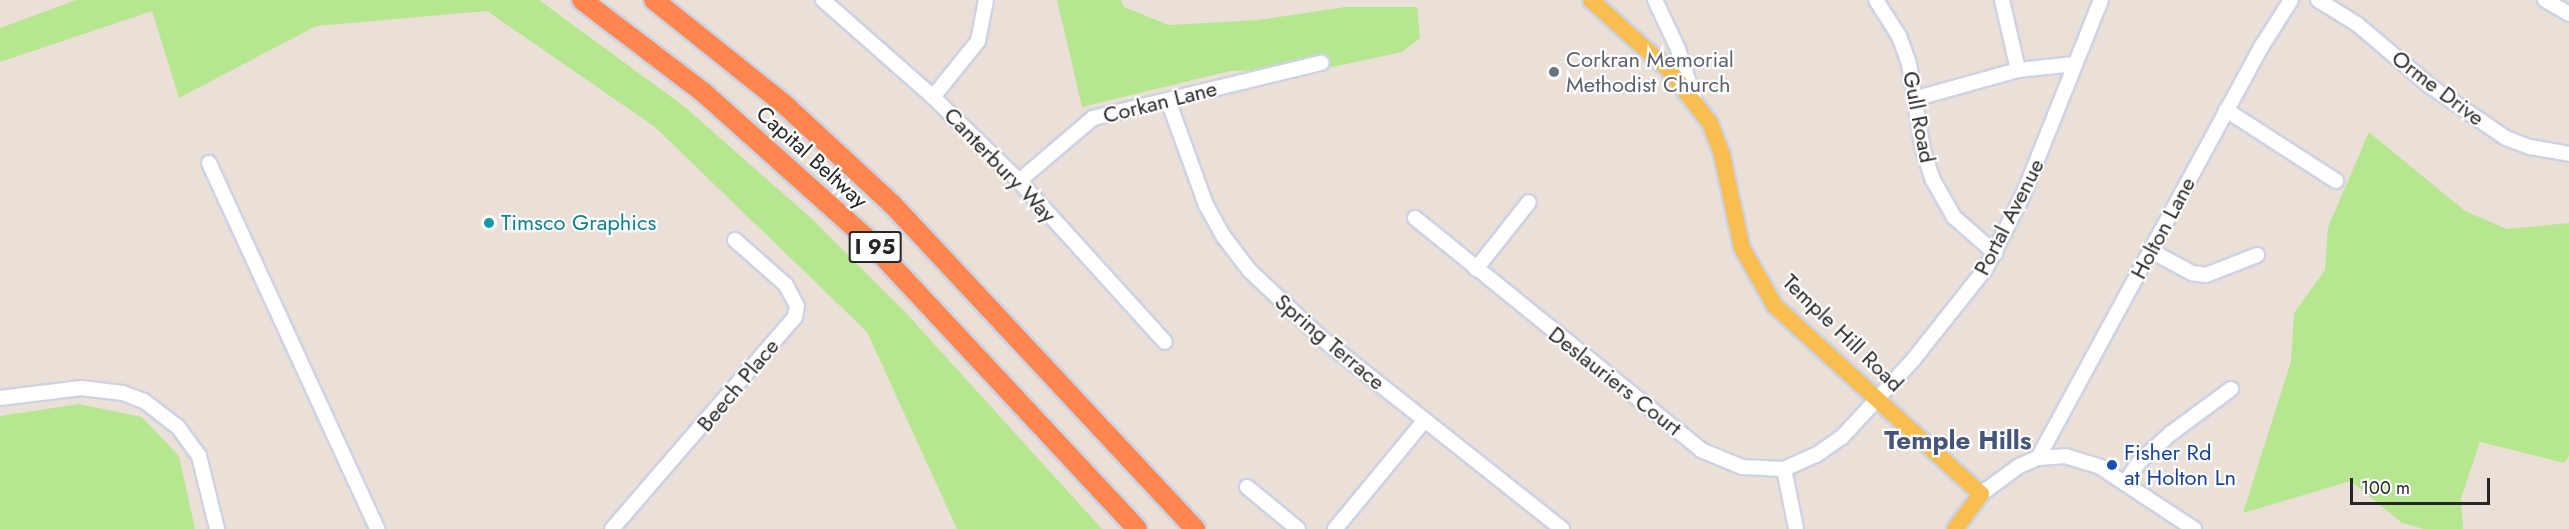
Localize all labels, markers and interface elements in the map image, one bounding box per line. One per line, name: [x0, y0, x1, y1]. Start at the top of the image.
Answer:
street label: Orme Drive: [2387, 45, 2489, 131]
place label: Corkran Memorial Methodist Church: [1566, 46, 1734, 98]
marker: Corkran Memorial Methodist Church: [1547, 65, 1561, 79]
street label: Gull Road: [1897, 69, 1941, 165]
street label: Corkan Lane: [1100, 75, 1220, 129]
street label: Capital Beltway: [751, 100, 873, 214]
street label: Canterbury Way: [939, 102, 1061, 228]
street label: Portal Avenue: [1968, 154, 2050, 280]
street label: Holton Lane: [2125, 173, 2201, 283]
place label: Timsco Graphics: [501, 210, 656, 236]
marker: Timsco Graphics: [482, 216, 496, 230]
road number: I 95: [848, 229, 902, 265]
street label: Temple Hill Road: [1777, 269, 1909, 397]
street label: Spring Terrace: [1270, 288, 1390, 396]
street label: Deslauriers Court: [1543, 321, 1687, 441]
street label: Beech Place: [692, 333, 784, 437]
district label: Temple Hills: [1884, 425, 2032, 457]
place label: Fisher Rd at Holton Ln: [2124, 439, 2236, 490]
marker: Fisher Rd at Holton Ln: [2105, 458, 2119, 472]
scale bar: [2353, 466, 2492, 504]
text: 100 m: [2361, 475, 2410, 501]

